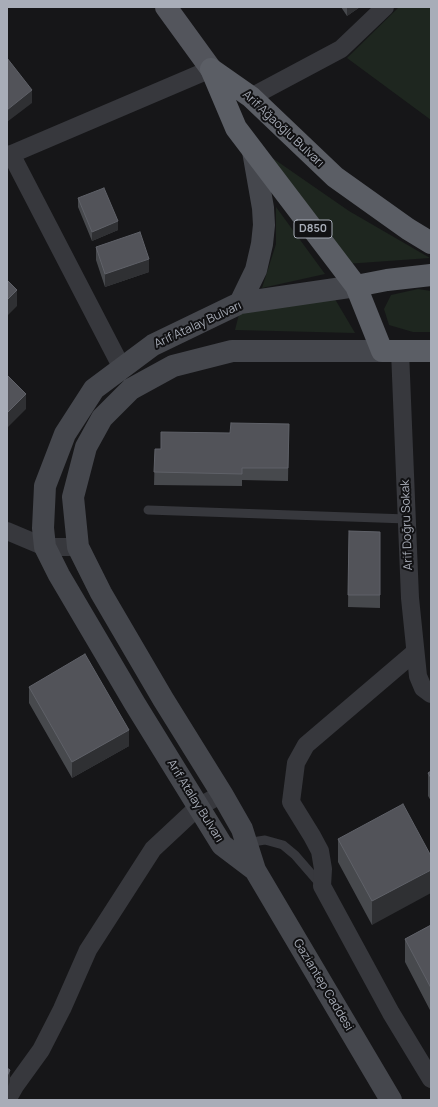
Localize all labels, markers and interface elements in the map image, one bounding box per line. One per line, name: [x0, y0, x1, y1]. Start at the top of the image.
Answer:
street label: Arif Ağaoğlu Bulvarı: [239, 88, 327, 170]
road number: D850: [294, 220, 332, 238]
street label: Arif Atalay Bulvarı: [152, 298, 244, 352]
street label: Arif Doğru Sokak: [398, 479, 416, 571]
street label: Arif Atalay Bulvarı: [164, 757, 226, 845]
street label: Gaziantep Caddesi: [290, 936, 356, 1034]

